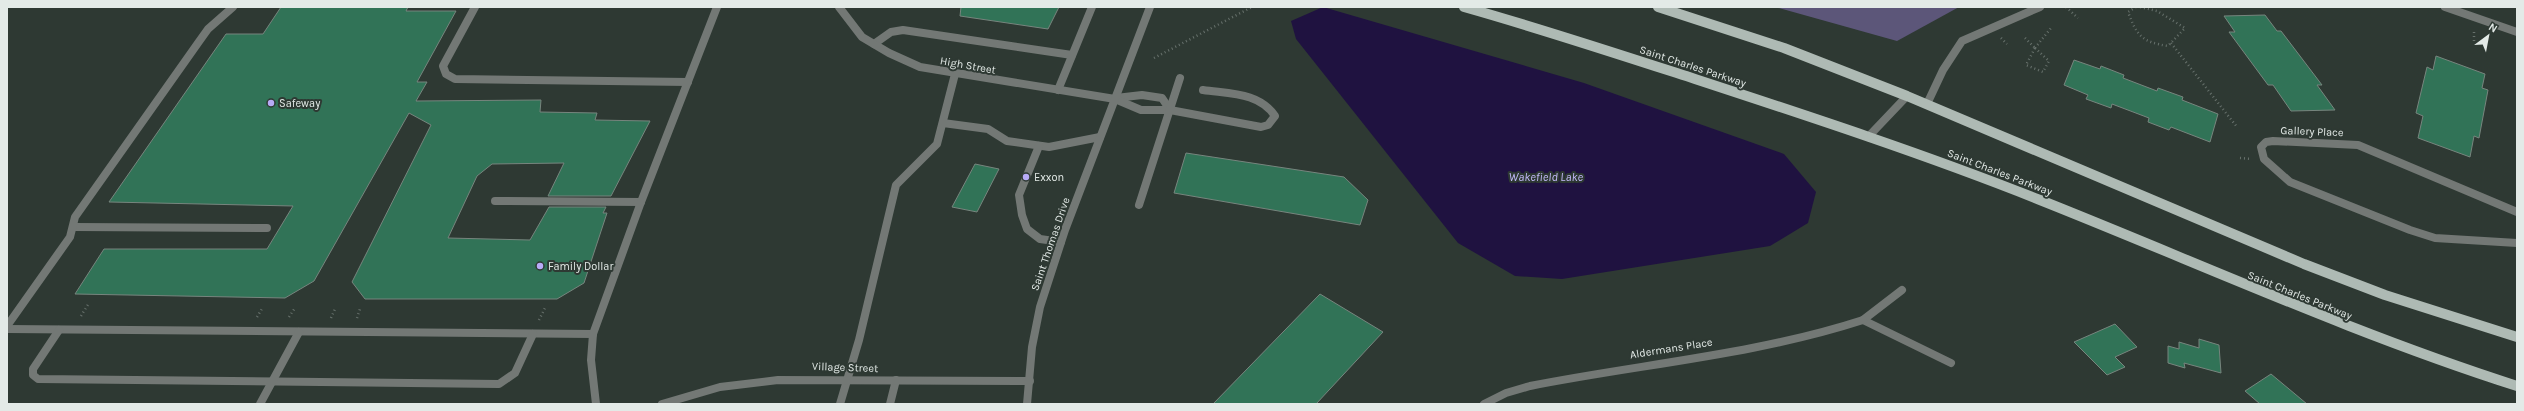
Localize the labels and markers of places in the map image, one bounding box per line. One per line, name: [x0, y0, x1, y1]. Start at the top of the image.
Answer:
place label: Safeway: [279, 97, 320, 110]
marker: Safeway: [266, 98, 276, 108]
place label: Exxon: [1034, 171, 1064, 184]
marker: Exxon: [1021, 172, 1031, 182]
place label: Family Dollar: [548, 260, 613, 273]
marker: Family Dollar: [535, 261, 545, 271]

